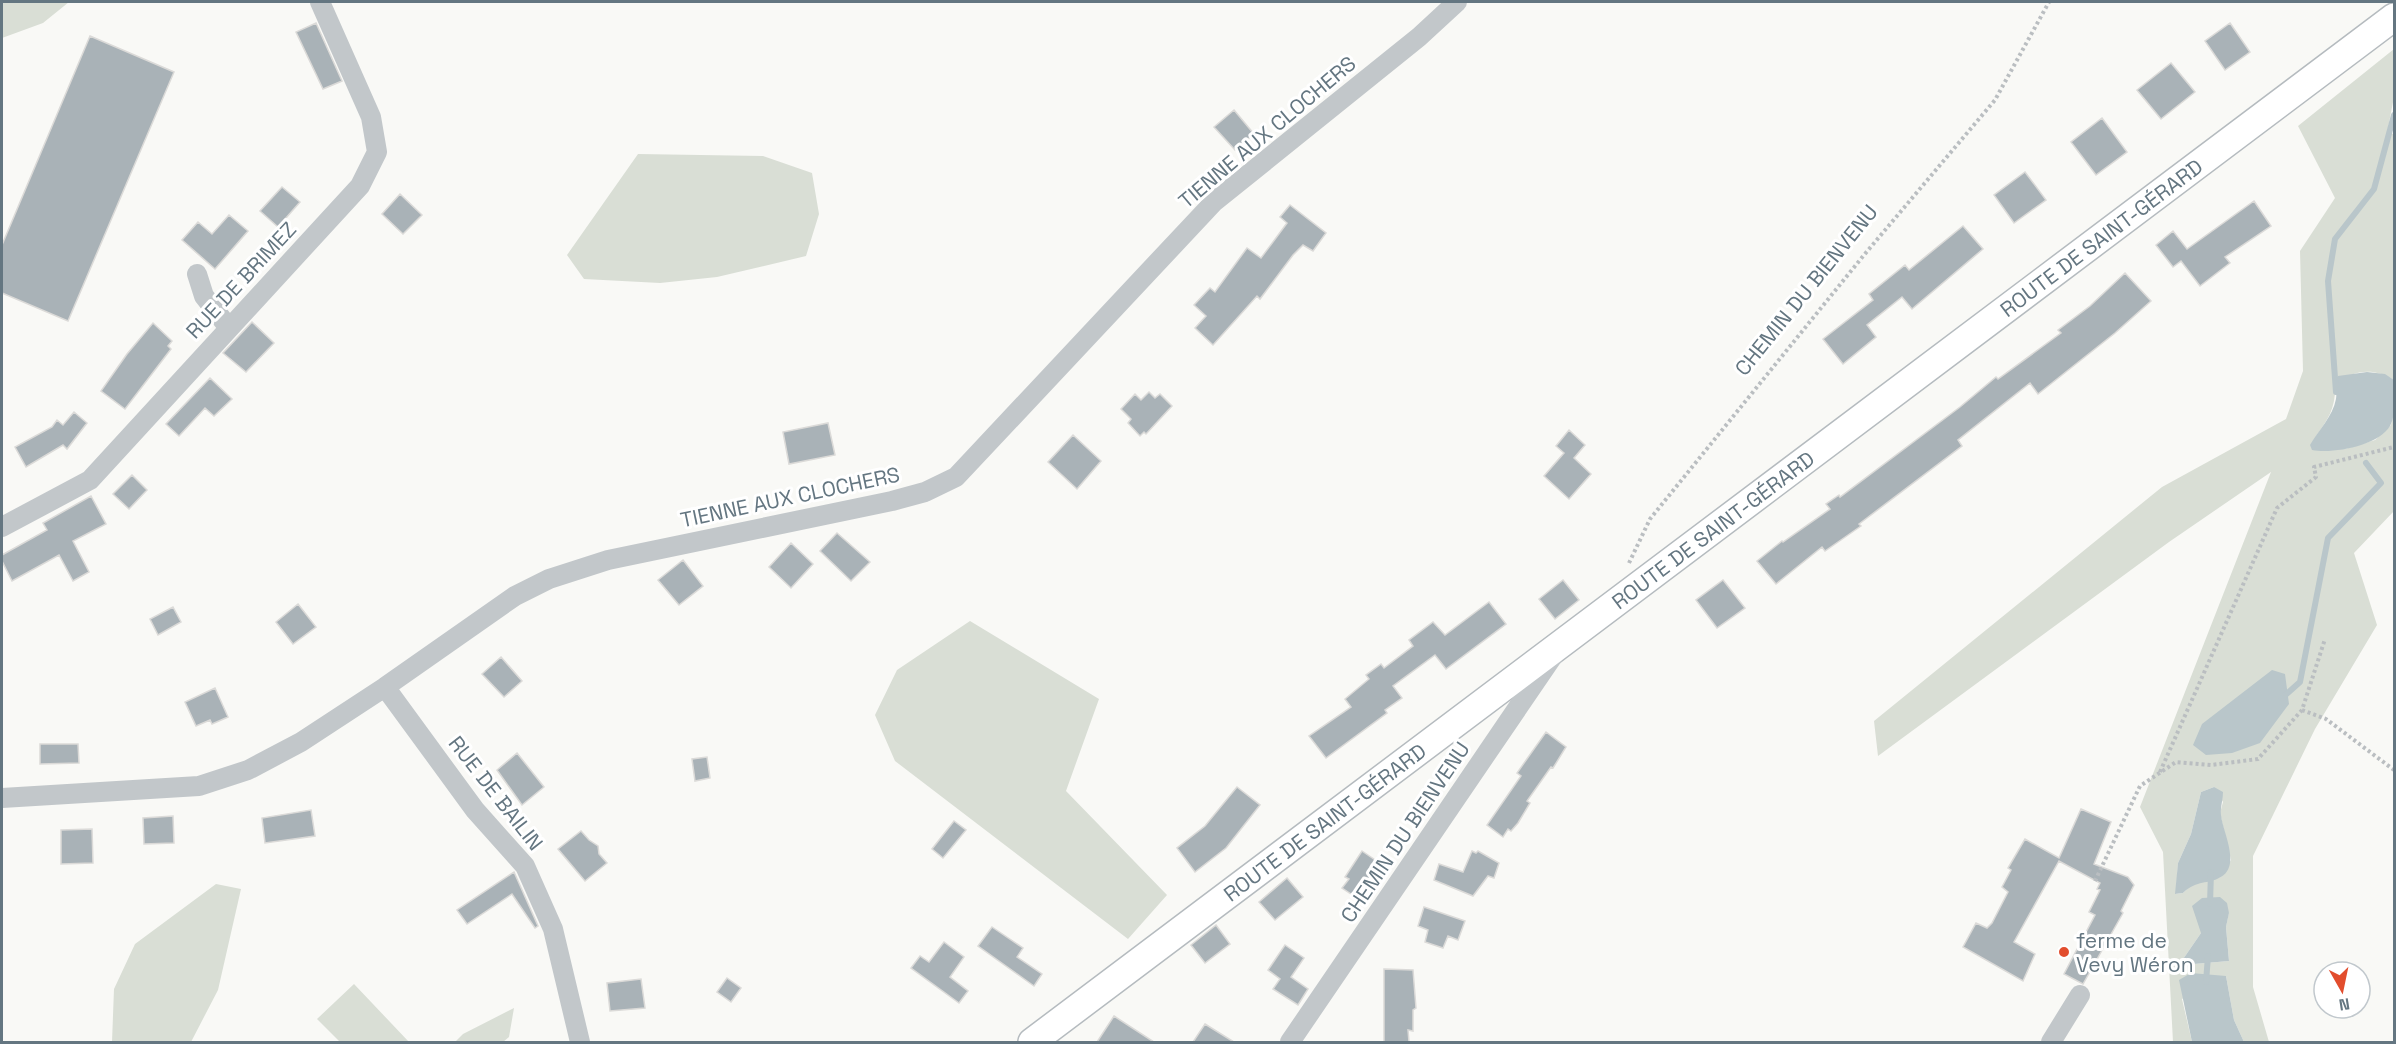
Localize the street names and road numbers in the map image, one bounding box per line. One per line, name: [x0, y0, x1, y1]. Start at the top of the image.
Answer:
street label: TIENNE AUX CLOCHERS: [1173, 50, 1361, 214]
street label: ROUTE DE SAINT-GÉRARD: [1994, 152, 2208, 322]
street label: CHEMIN DU BIENVENU: [1729, 199, 1883, 381]
street label: RUE DE BRIMEZ: [180, 216, 302, 344]
street label: ROUTE DE SAINT-GÉRARD: [1606, 445, 1819, 615]
street label: TIENNE AUX CLOCHERS: [678, 461, 902, 533]
street label: RUE DE BAILIN: [443, 730, 549, 856]
street label: CHEMIN DU BIENVENU: [1334, 736, 1476, 928]
street label: ROUTE DE SAINT-GÉRARD: [1218, 737, 1431, 907]

